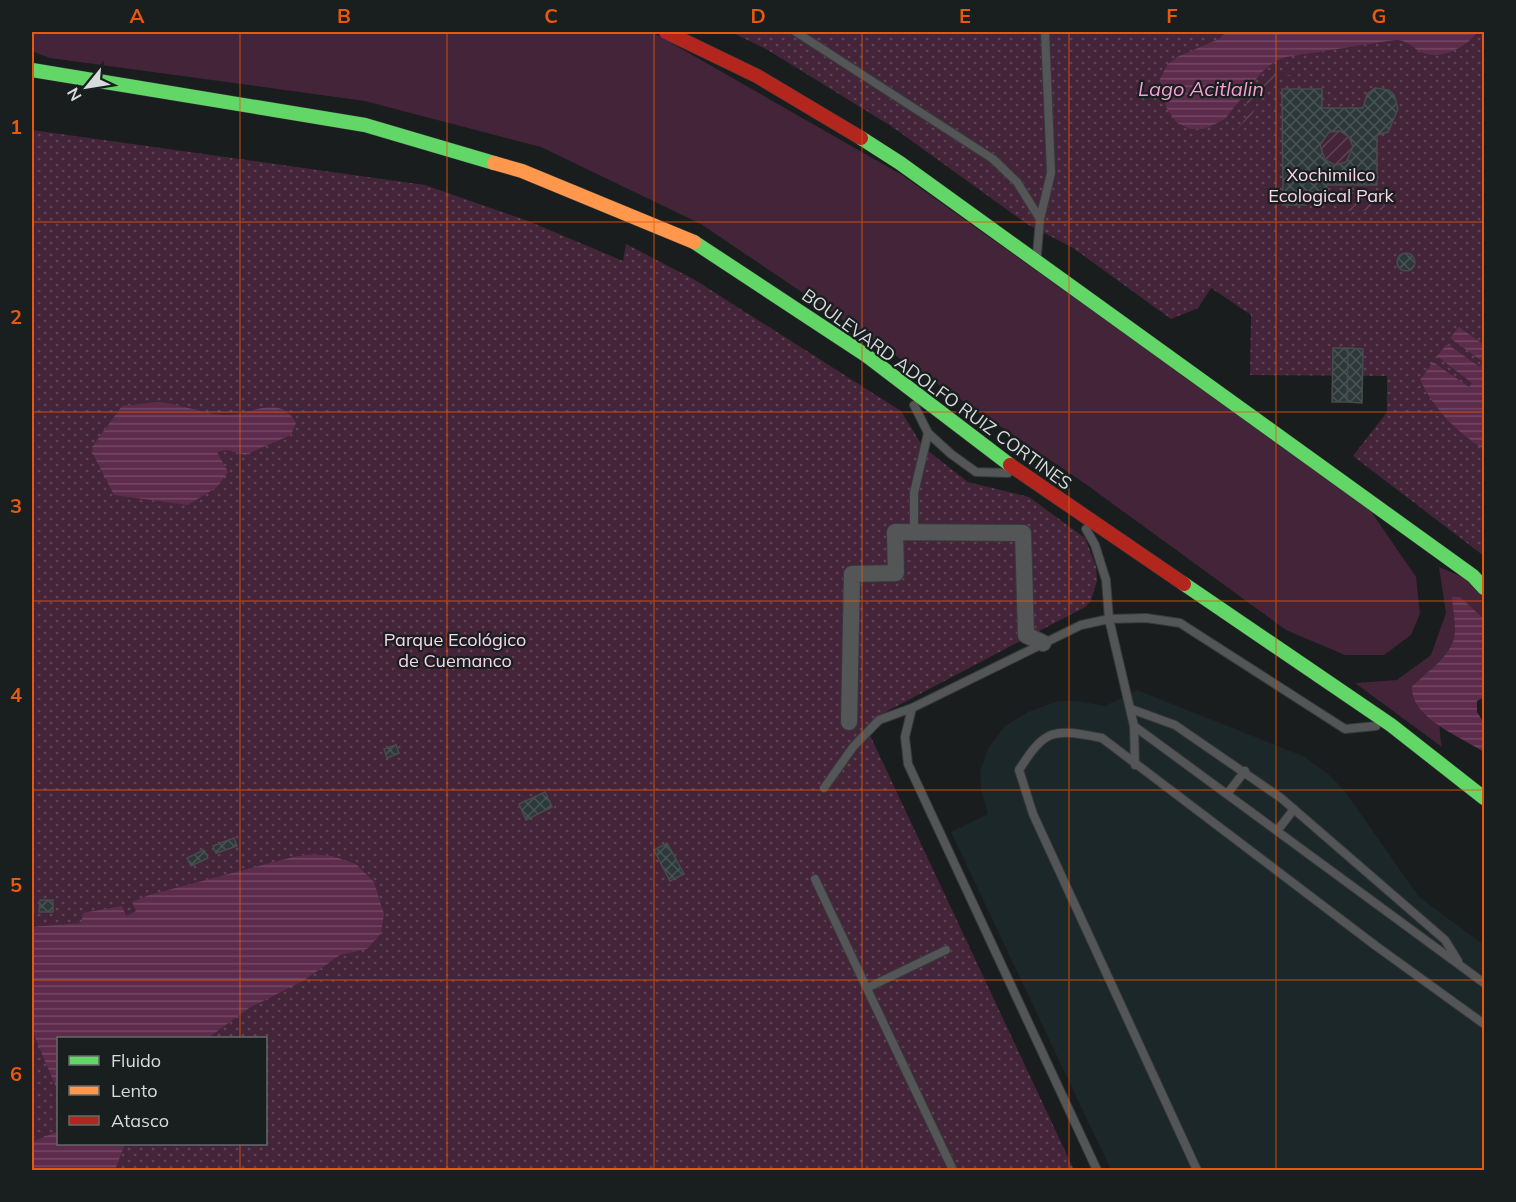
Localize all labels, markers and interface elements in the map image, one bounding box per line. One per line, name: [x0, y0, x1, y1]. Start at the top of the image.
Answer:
text: A: [130, 3, 145, 28]
text: B: [337, 3, 351, 28]
text: C: [544, 3, 558, 28]
text: D: [750, 3, 766, 28]
text: E: [959, 3, 971, 28]
text: F: [1166, 3, 1178, 28]
text: G: [1372, 3, 1386, 28]
north arrow: [57, 57, 117, 117]
water label: Lago Acitlalin: [1138, 76, 1264, 101]
text: N: [62, 84, 86, 105]
text: 1: [10, 114, 22, 139]
park label: Xochimilco Ecological Park: [1268, 163, 1395, 207]
street label: BOULEVARD ADOLFO RUIZ CORTINES: [798, 283, 1076, 495]
text: 2: [10, 304, 22, 329]
text: 3: [10, 493, 22, 518]
park label: Parque Ecológico de Cuemanco: [384, 628, 526, 672]
text: 4: [10, 682, 22, 707]
text: 5: [10, 872, 22, 897]
legend: [57, 1037, 267, 1145]
text: Fluido: [111, 1049, 161, 1072]
text: 6: [10, 1061, 22, 1086]
text: Lento: [111, 1079, 158, 1102]
text: Atasco: [111, 1109, 169, 1132]

